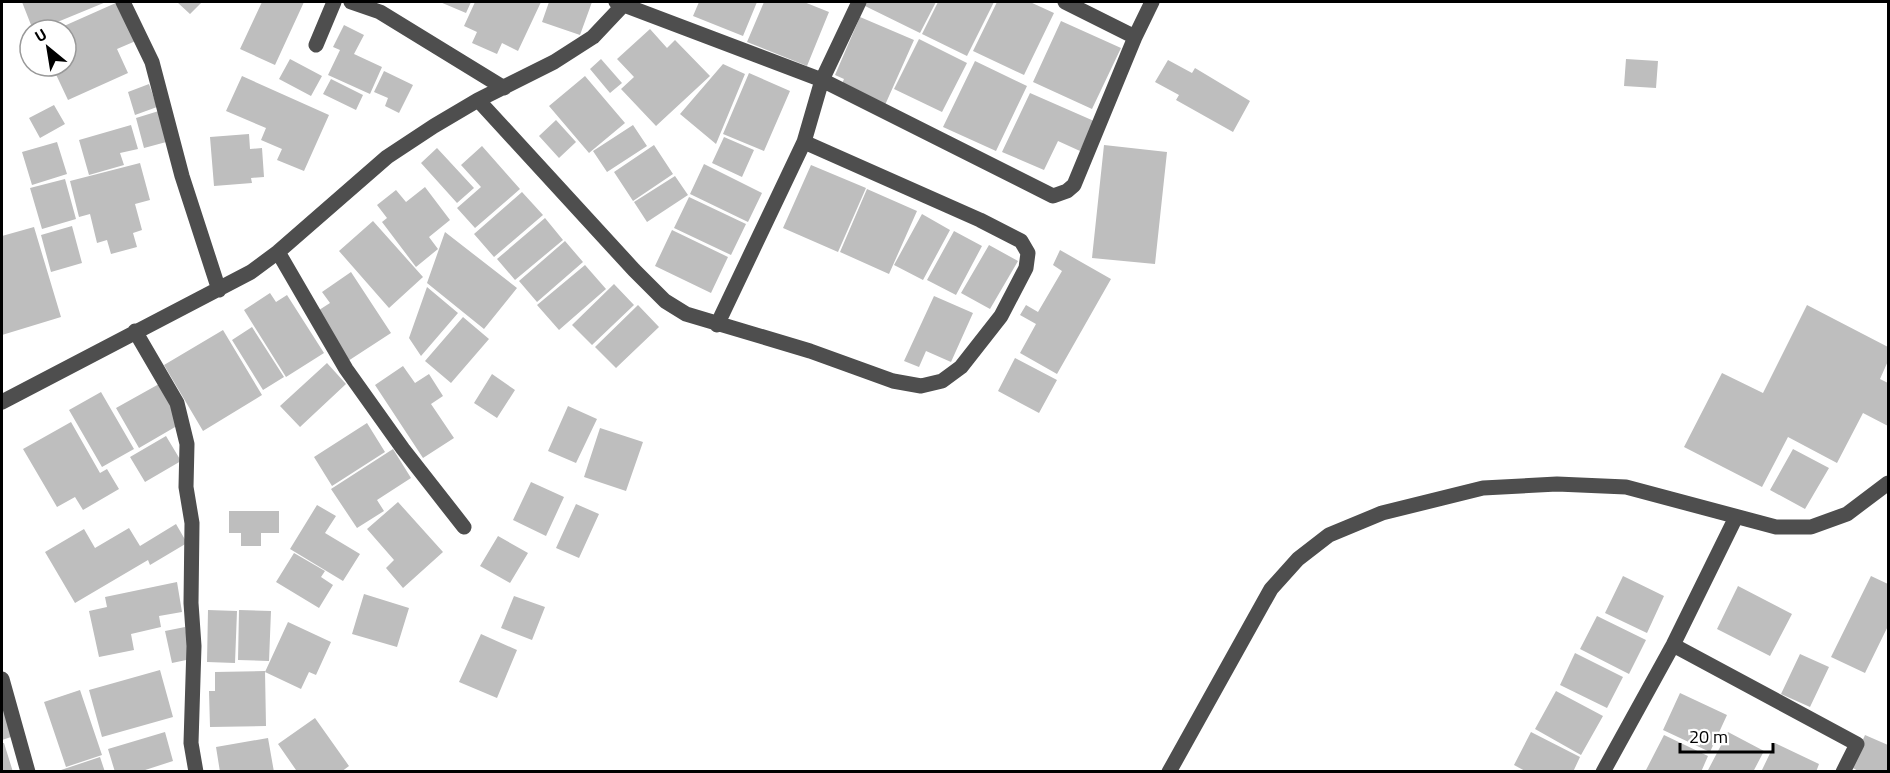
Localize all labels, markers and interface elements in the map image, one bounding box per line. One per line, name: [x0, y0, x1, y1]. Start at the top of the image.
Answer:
north arrow: [18, 18, 78, 78]
text: U: [30, 22, 51, 48]
scale bar: [1680, 716, 1773, 754]
text: 20 m: [1689, 723, 1728, 750]

